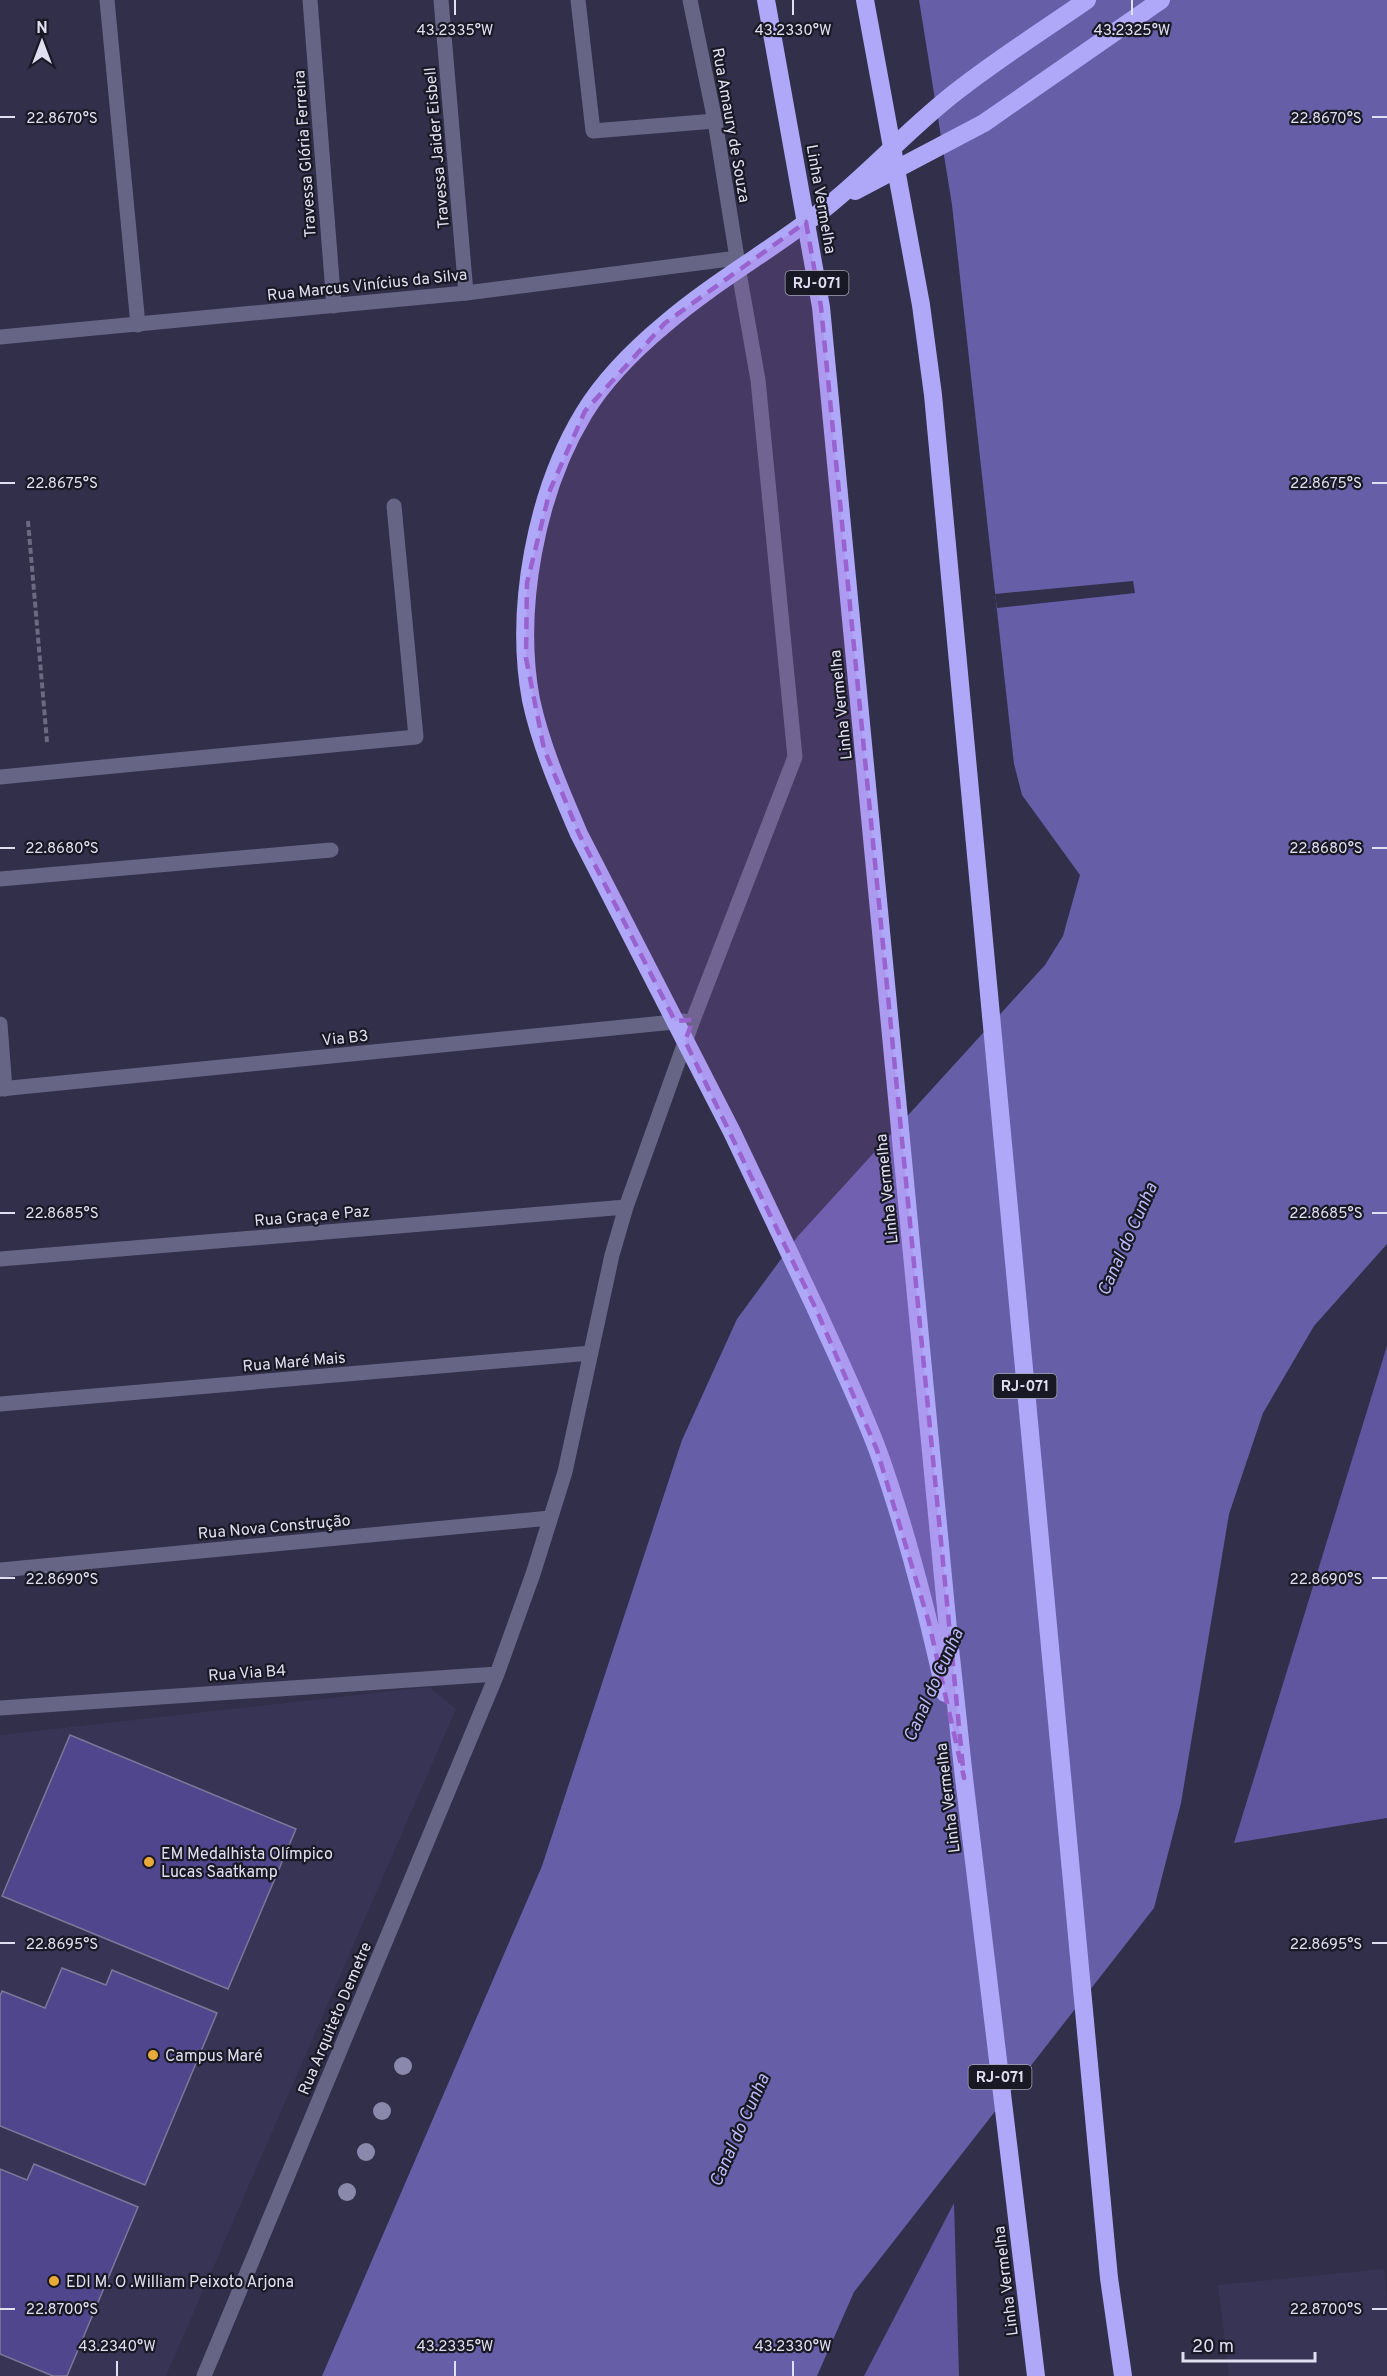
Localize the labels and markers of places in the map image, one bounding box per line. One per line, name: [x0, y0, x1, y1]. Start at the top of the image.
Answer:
place label: EM Medalhista Olímpico Lucas Saatkamp: [161, 1845, 333, 1883]
marker: EM Medalhista Olímpico Lucas Saatkamp: [142, 1855, 156, 1869]
place label: Campus Maré: [165, 2047, 263, 2067]
marker: Campus Maré: [146, 2048, 160, 2062]
place label: EDI M. O .William Peixoto Arjona: [66, 2273, 294, 2293]
marker: EDI M. O .William Peixoto Arjona: [47, 2274, 61, 2288]

